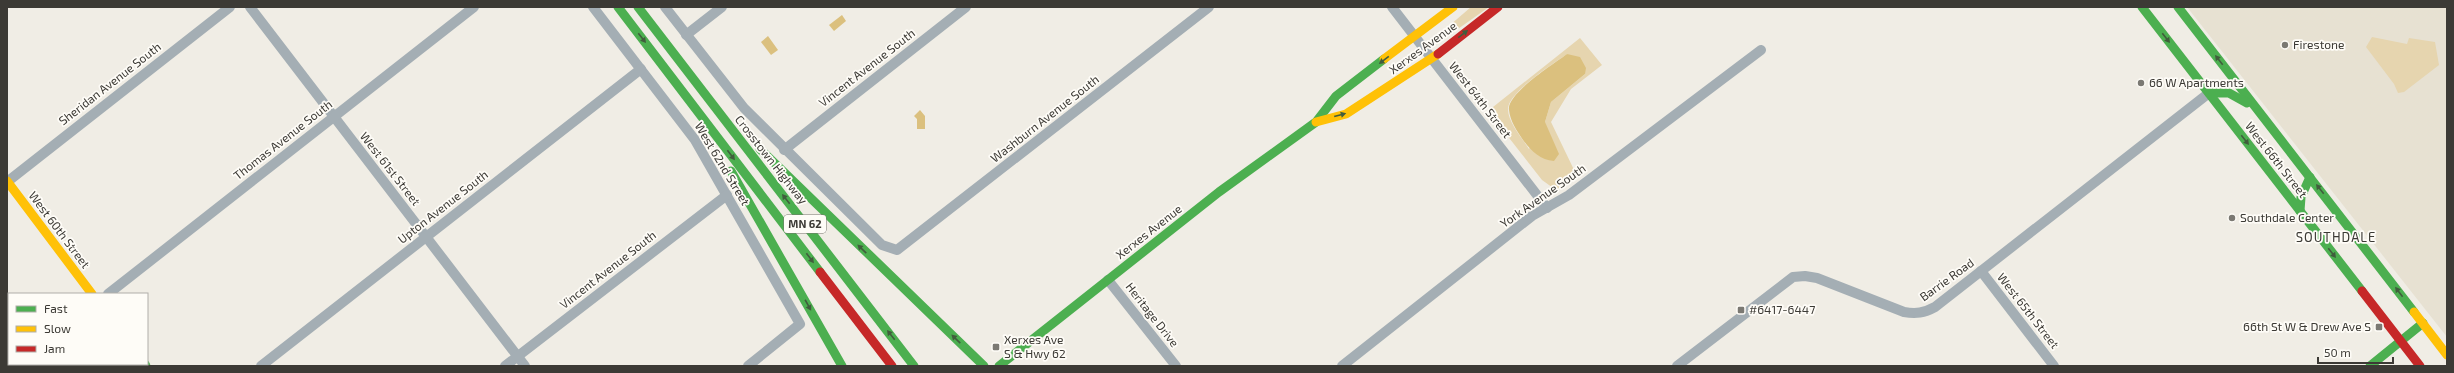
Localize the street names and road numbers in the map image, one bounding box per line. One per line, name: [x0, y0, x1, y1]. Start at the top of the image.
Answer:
street label: Xerxes Avenue: [1386, 18, 1459, 76]
street label: Vincent Avenue South: [815, 25, 917, 109]
street label: Sheridan Avenue South: [56, 39, 163, 127]
street label: West 64th Street: [1447, 59, 1515, 141]
street label: Washburn Avenue South: [987, 72, 1101, 165]
street label: Thomas Avenue South: [230, 96, 334, 182]
street label: Crosstown Highway: [733, 112, 811, 207]
street label: West 62nd Street: [693, 119, 753, 208]
street label: West 66th Street: [2243, 119, 2311, 200]
street label: West 61st Street: [358, 129, 424, 208]
street label: York Avenue South: [1497, 161, 1588, 230]
street label: Upton Avenue South: [395, 167, 490, 246]
street label: West 60th Street: [26, 188, 94, 271]
street label: Xerxes Avenue: [1113, 201, 1184, 261]
road number: MN 62: [784, 215, 826, 233]
street label: Vincent Avenue South: [556, 227, 658, 311]
street label: Barrie Road: [1917, 255, 1976, 303]
street label: West 65th Street: [1995, 270, 2063, 351]
street label: Heritage Drive: [1123, 279, 1182, 349]

